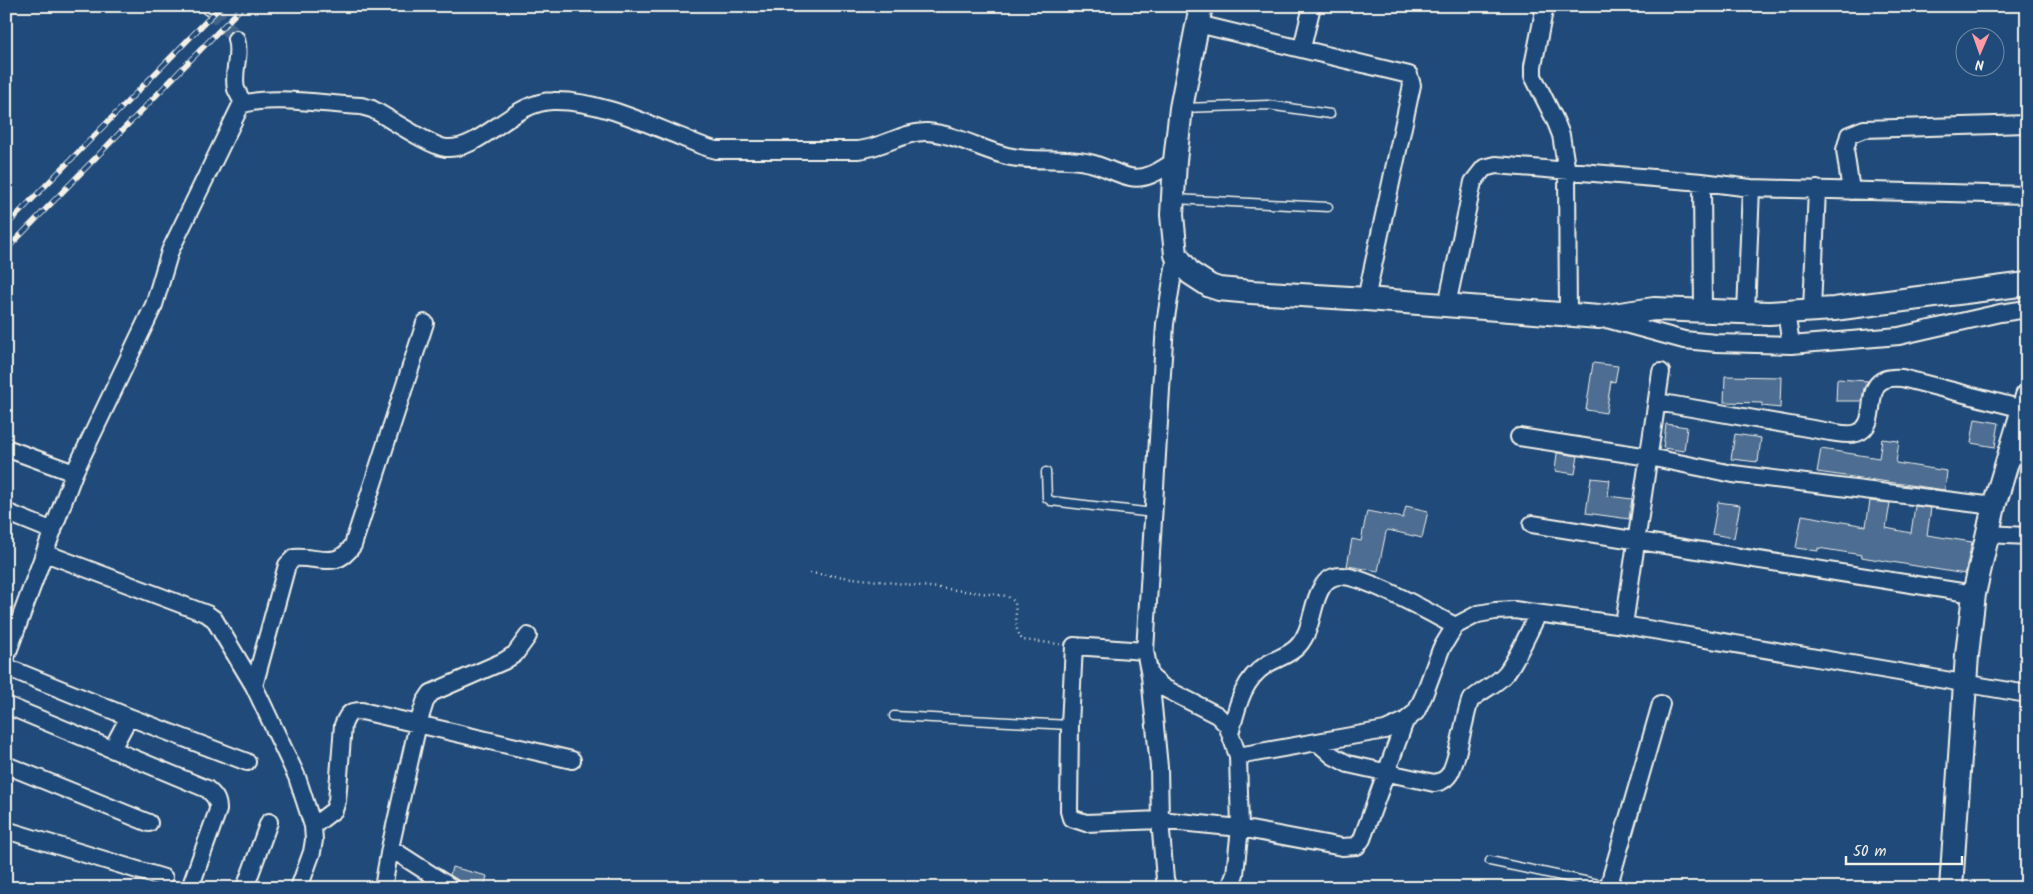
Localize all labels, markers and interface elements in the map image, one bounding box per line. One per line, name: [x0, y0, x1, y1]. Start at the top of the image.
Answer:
north arrow: [1956, 28, 2006, 78]
text: N: [1975, 53, 1984, 75]
scale bar: [1846, 834, 1962, 866]
text: 50 m: [1853, 840, 1887, 864]

